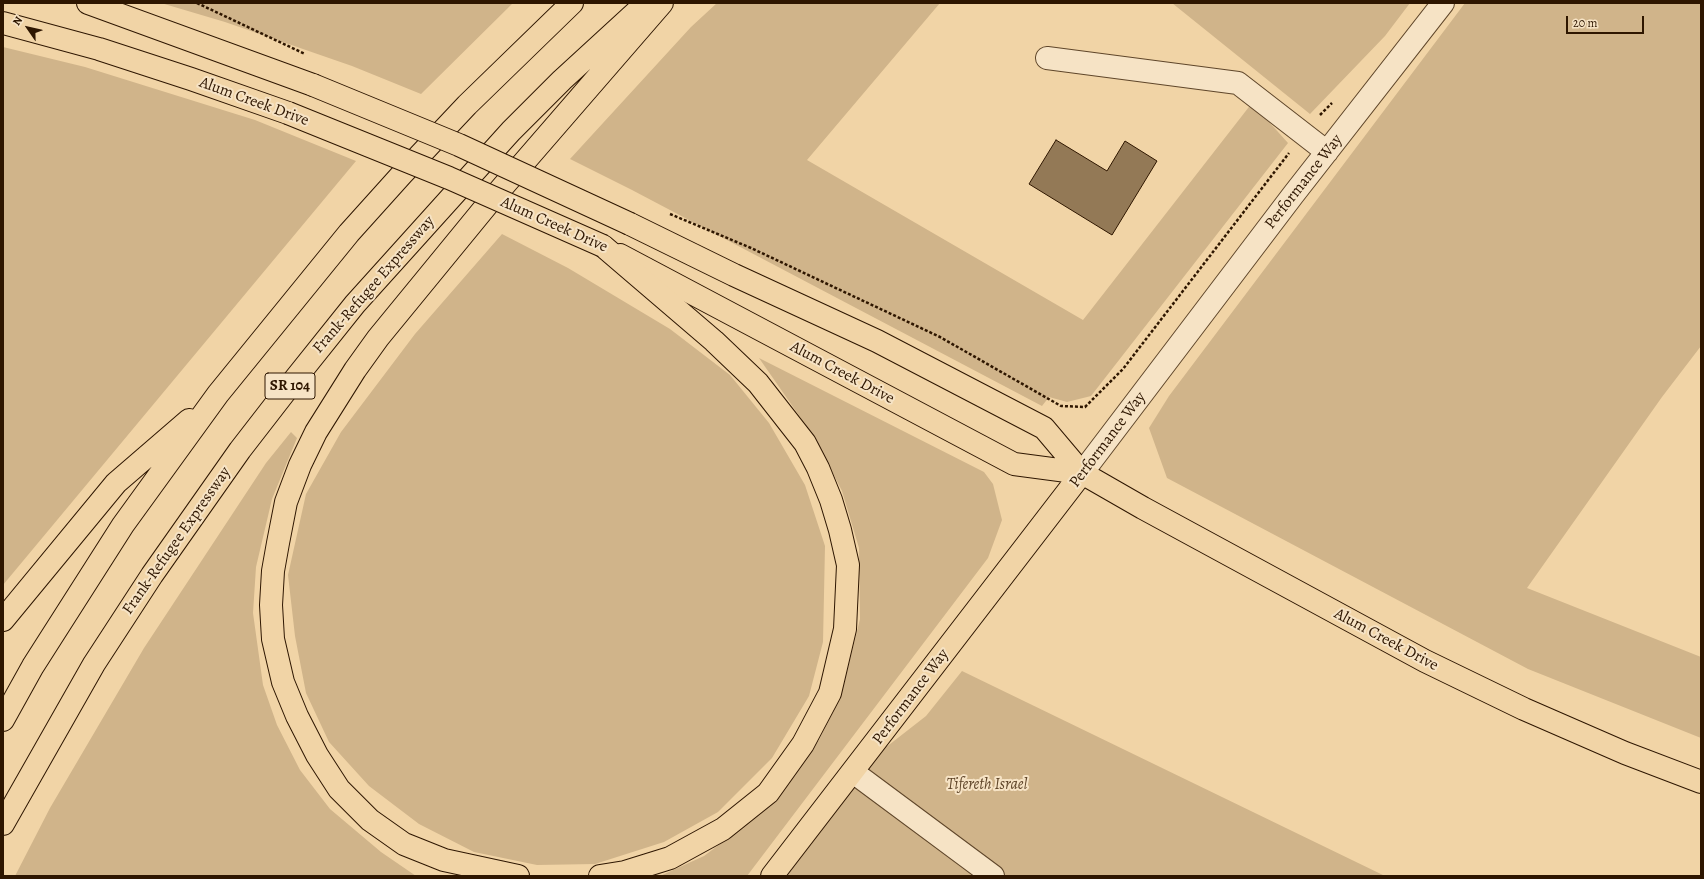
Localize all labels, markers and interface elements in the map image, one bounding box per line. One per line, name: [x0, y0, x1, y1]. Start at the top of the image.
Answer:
north arrow: [8, 8, 48, 48]
scale bar: [1568, 8, 1646, 34]
text: N: [9, 13, 26, 29]
text: 20 m: [1573, 15, 1597, 31]
street label: Alum Creek Drive: [197, 73, 311, 131]
street label: Performance Way: [1261, 131, 1347, 233]
street label: Alum Creek Drive: [498, 193, 610, 257]
street label: Frank-Refugee Expressway: [309, 212, 439, 358]
street label: Alum Creek Drive: [787, 338, 897, 408]
road number: SR 104: [265, 373, 315, 399]
street label: Performance Way: [1066, 388, 1150, 492]
street label: Frank-Refugee Expressway: [119, 463, 235, 619]
street label: Alum Creek Drive: [1331, 605, 1441, 675]
street label: Performance Way: [869, 645, 953, 749]
park label: Tifereth Israel: [946, 775, 1028, 795]

